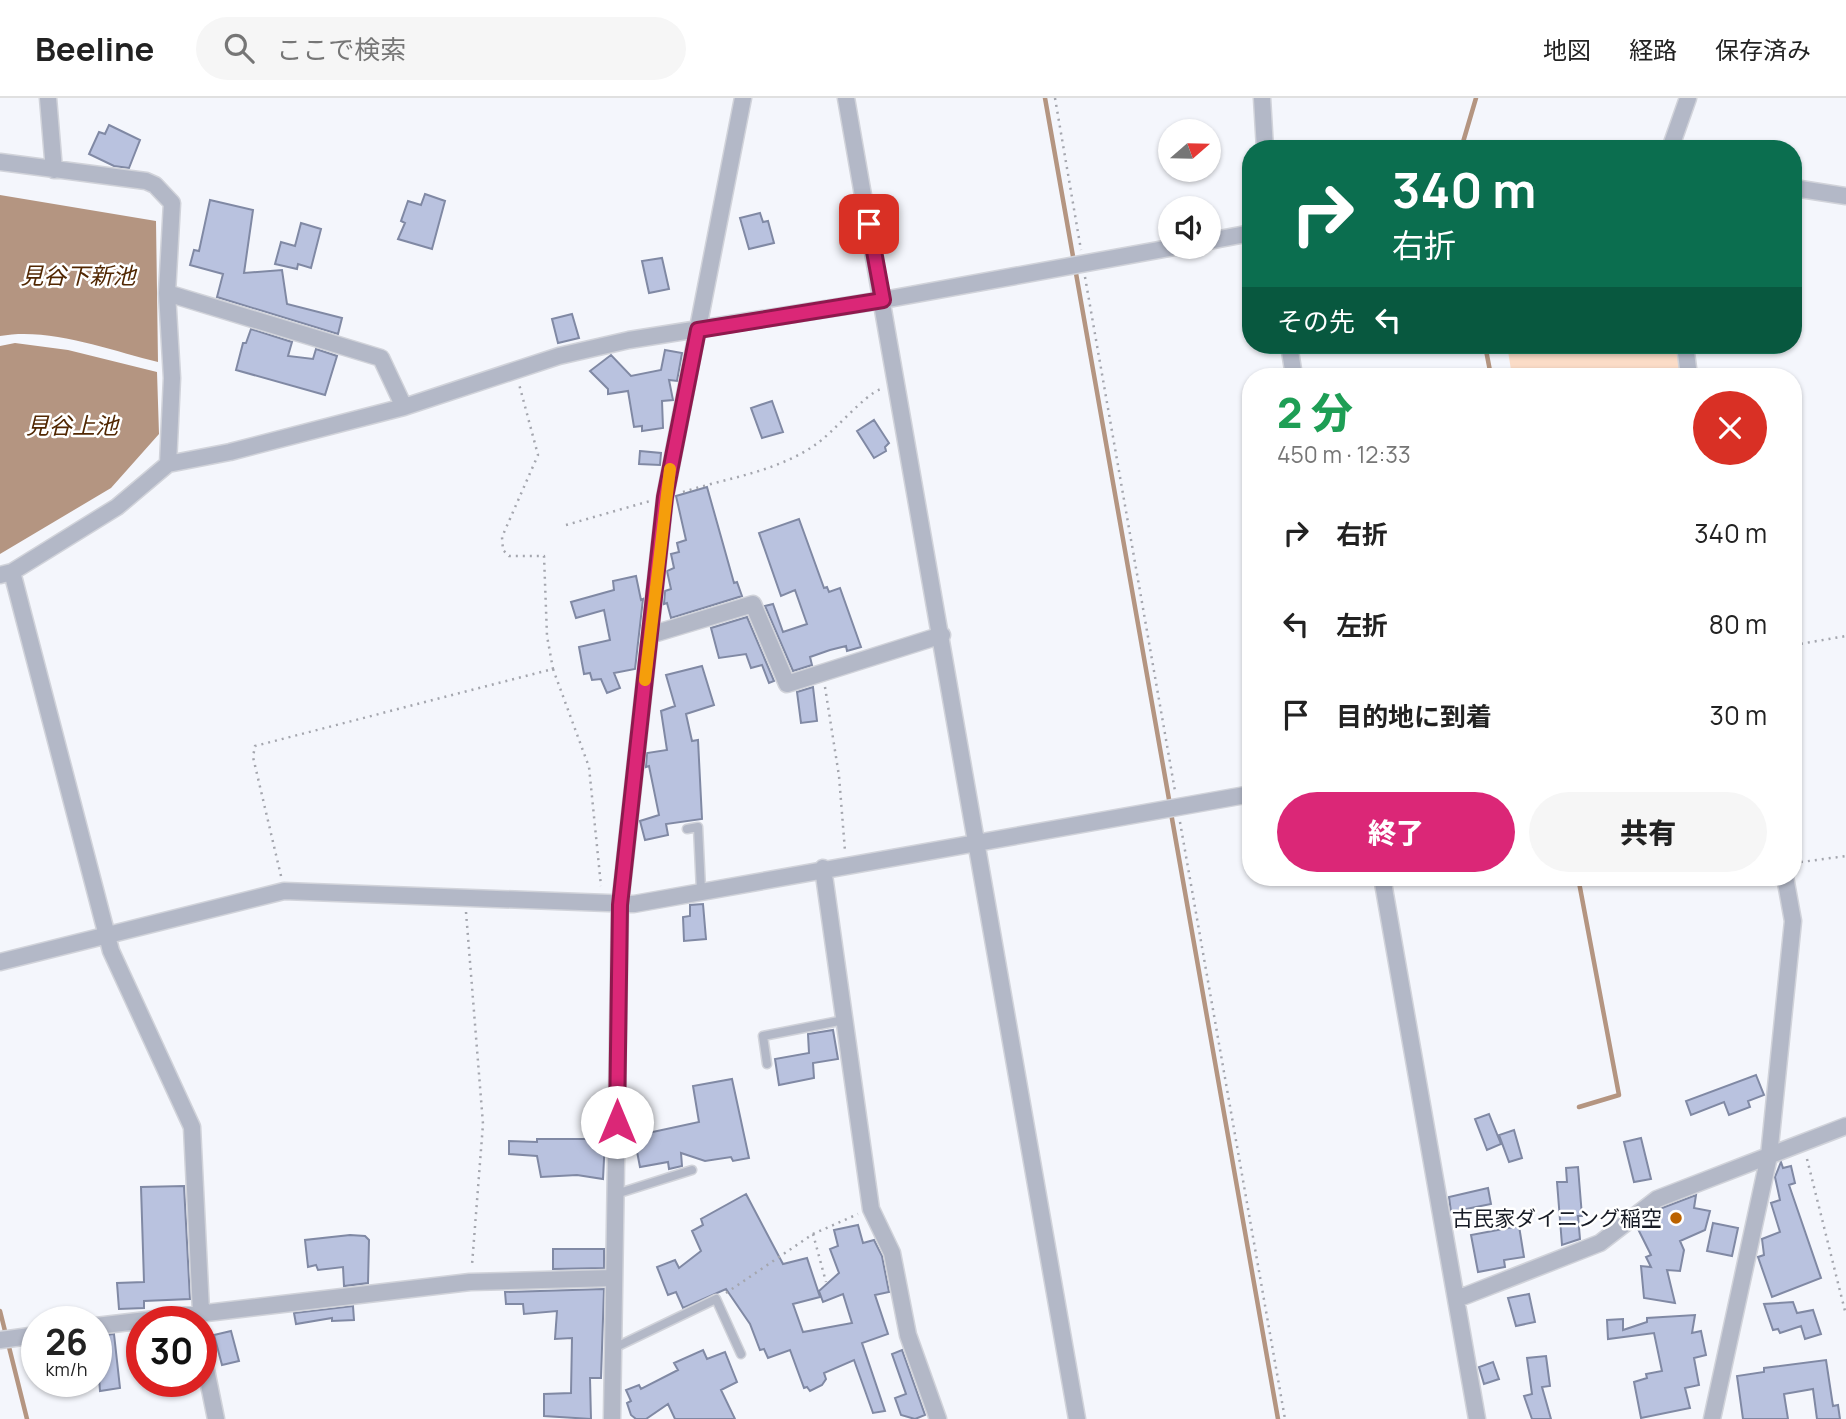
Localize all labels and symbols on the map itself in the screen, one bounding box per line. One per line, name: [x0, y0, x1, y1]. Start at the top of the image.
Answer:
north arrow: [1158, 119, 1222, 182]
pin: [839, 194, 899, 254]
water label: 見谷下新池: [21, 259, 138, 291]
water label: 見谷上池: [26, 409, 120, 441]
position arrow: [580, 1085, 654, 1159]
place label: 古民家ダイニング稲空: [1452, 1204, 1662, 1232]
marker: 古民家ダイニング稲空: [1668, 1210, 1684, 1226]
speed limit sign: 30: [126, 1306, 217, 1397]

